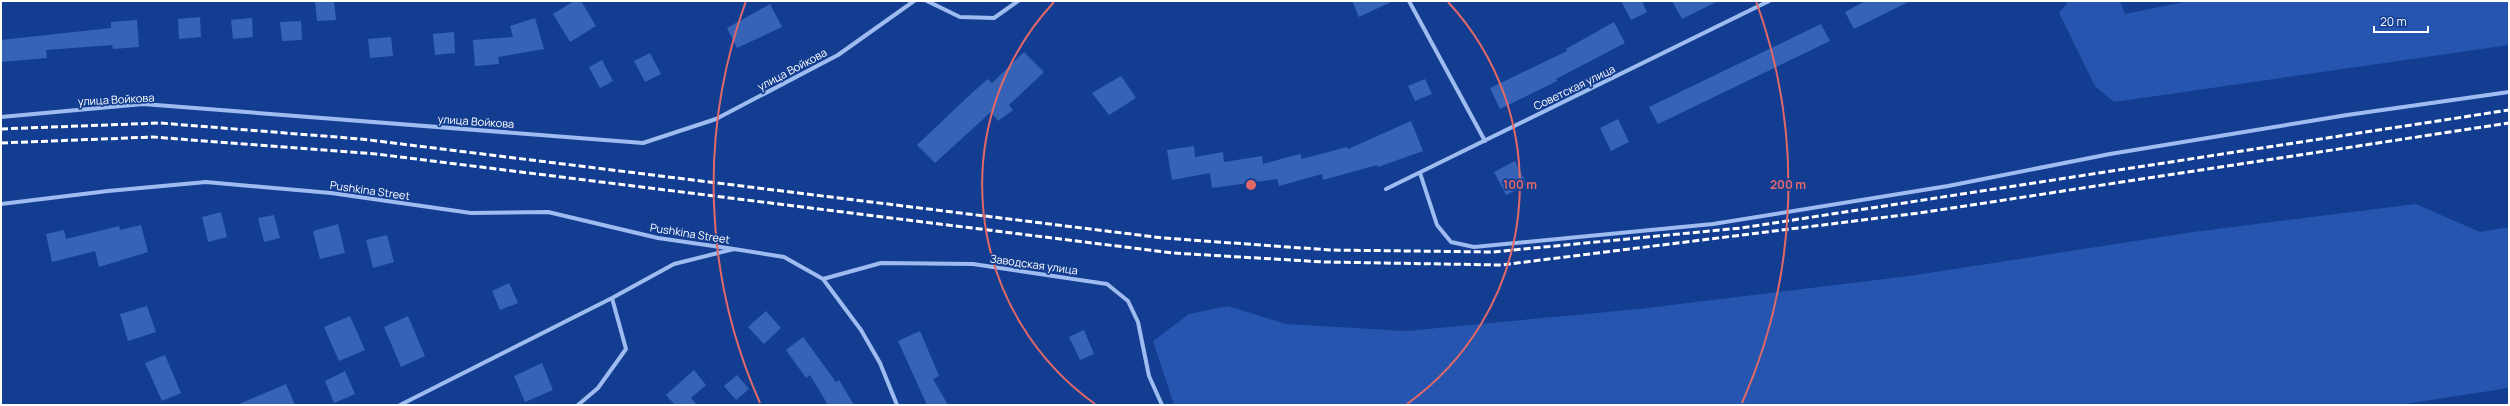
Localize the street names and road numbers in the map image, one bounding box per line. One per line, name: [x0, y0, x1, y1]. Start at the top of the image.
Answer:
street label: улица Войкова: [755, 44, 829, 94]
street label: Советская улица: [1531, 61, 1617, 113]
street label: улица Войкова: [77, 90, 155, 108]
street label: улица Войкова: [437, 111, 515, 131]
street label: Pushkina Street: [329, 177, 411, 203]
street label: Pushkina Street: [649, 219, 731, 247]
street label: Заводская улица: [989, 250, 1079, 278]

